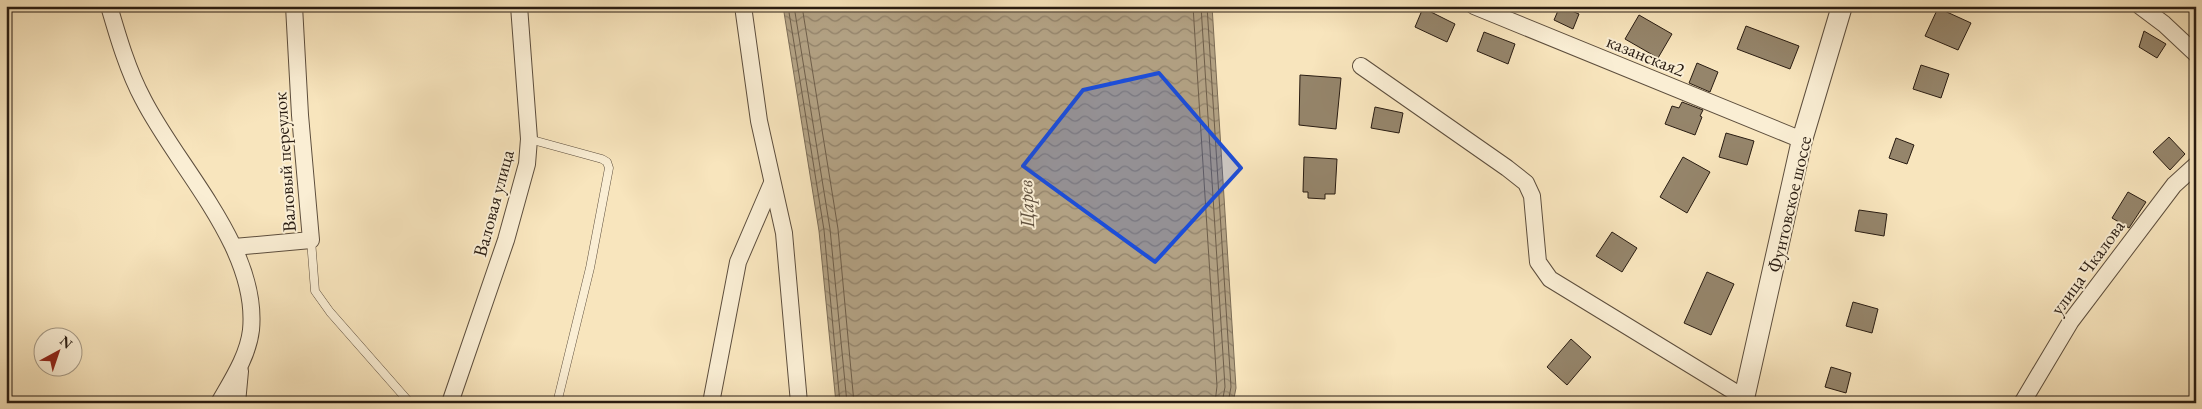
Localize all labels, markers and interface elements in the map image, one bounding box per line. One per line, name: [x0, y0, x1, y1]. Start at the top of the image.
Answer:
street label: казанская2: [1603, 28, 1689, 82]
street label: Валовый переулок: [267, 91, 302, 233]
street label: Фунтовское шоссе: [1762, 133, 1817, 275]
street label: Валовая улица: [467, 147, 520, 259]
water label: Царев: [1012, 179, 1040, 230]
street label: улица Чкалова: [2044, 214, 2131, 320]
north arrow: [32, 326, 82, 376]
text: N: [56, 332, 77, 353]

